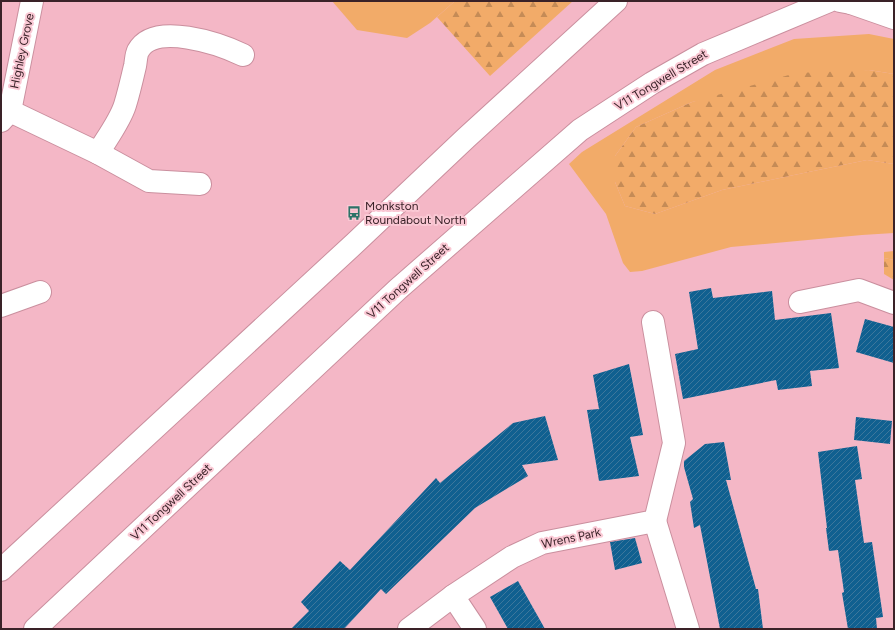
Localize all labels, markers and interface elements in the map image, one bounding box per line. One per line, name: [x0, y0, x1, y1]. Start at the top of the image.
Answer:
street label: Highley Grove: [7, 12, 37, 90]
street label: V11 Tongwell Street: [612, 47, 710, 113]
place label: Monkston Roundabout North: [365, 199, 466, 227]
bus stop icon: Monkston Roundabout North: [346, 205, 362, 221]
street label: V11 Tongwell Street: [364, 240, 452, 321]
street label: V11 Tongwell Street: [128, 461, 215, 543]
street label: Wrens Park: [540, 525, 602, 551]

